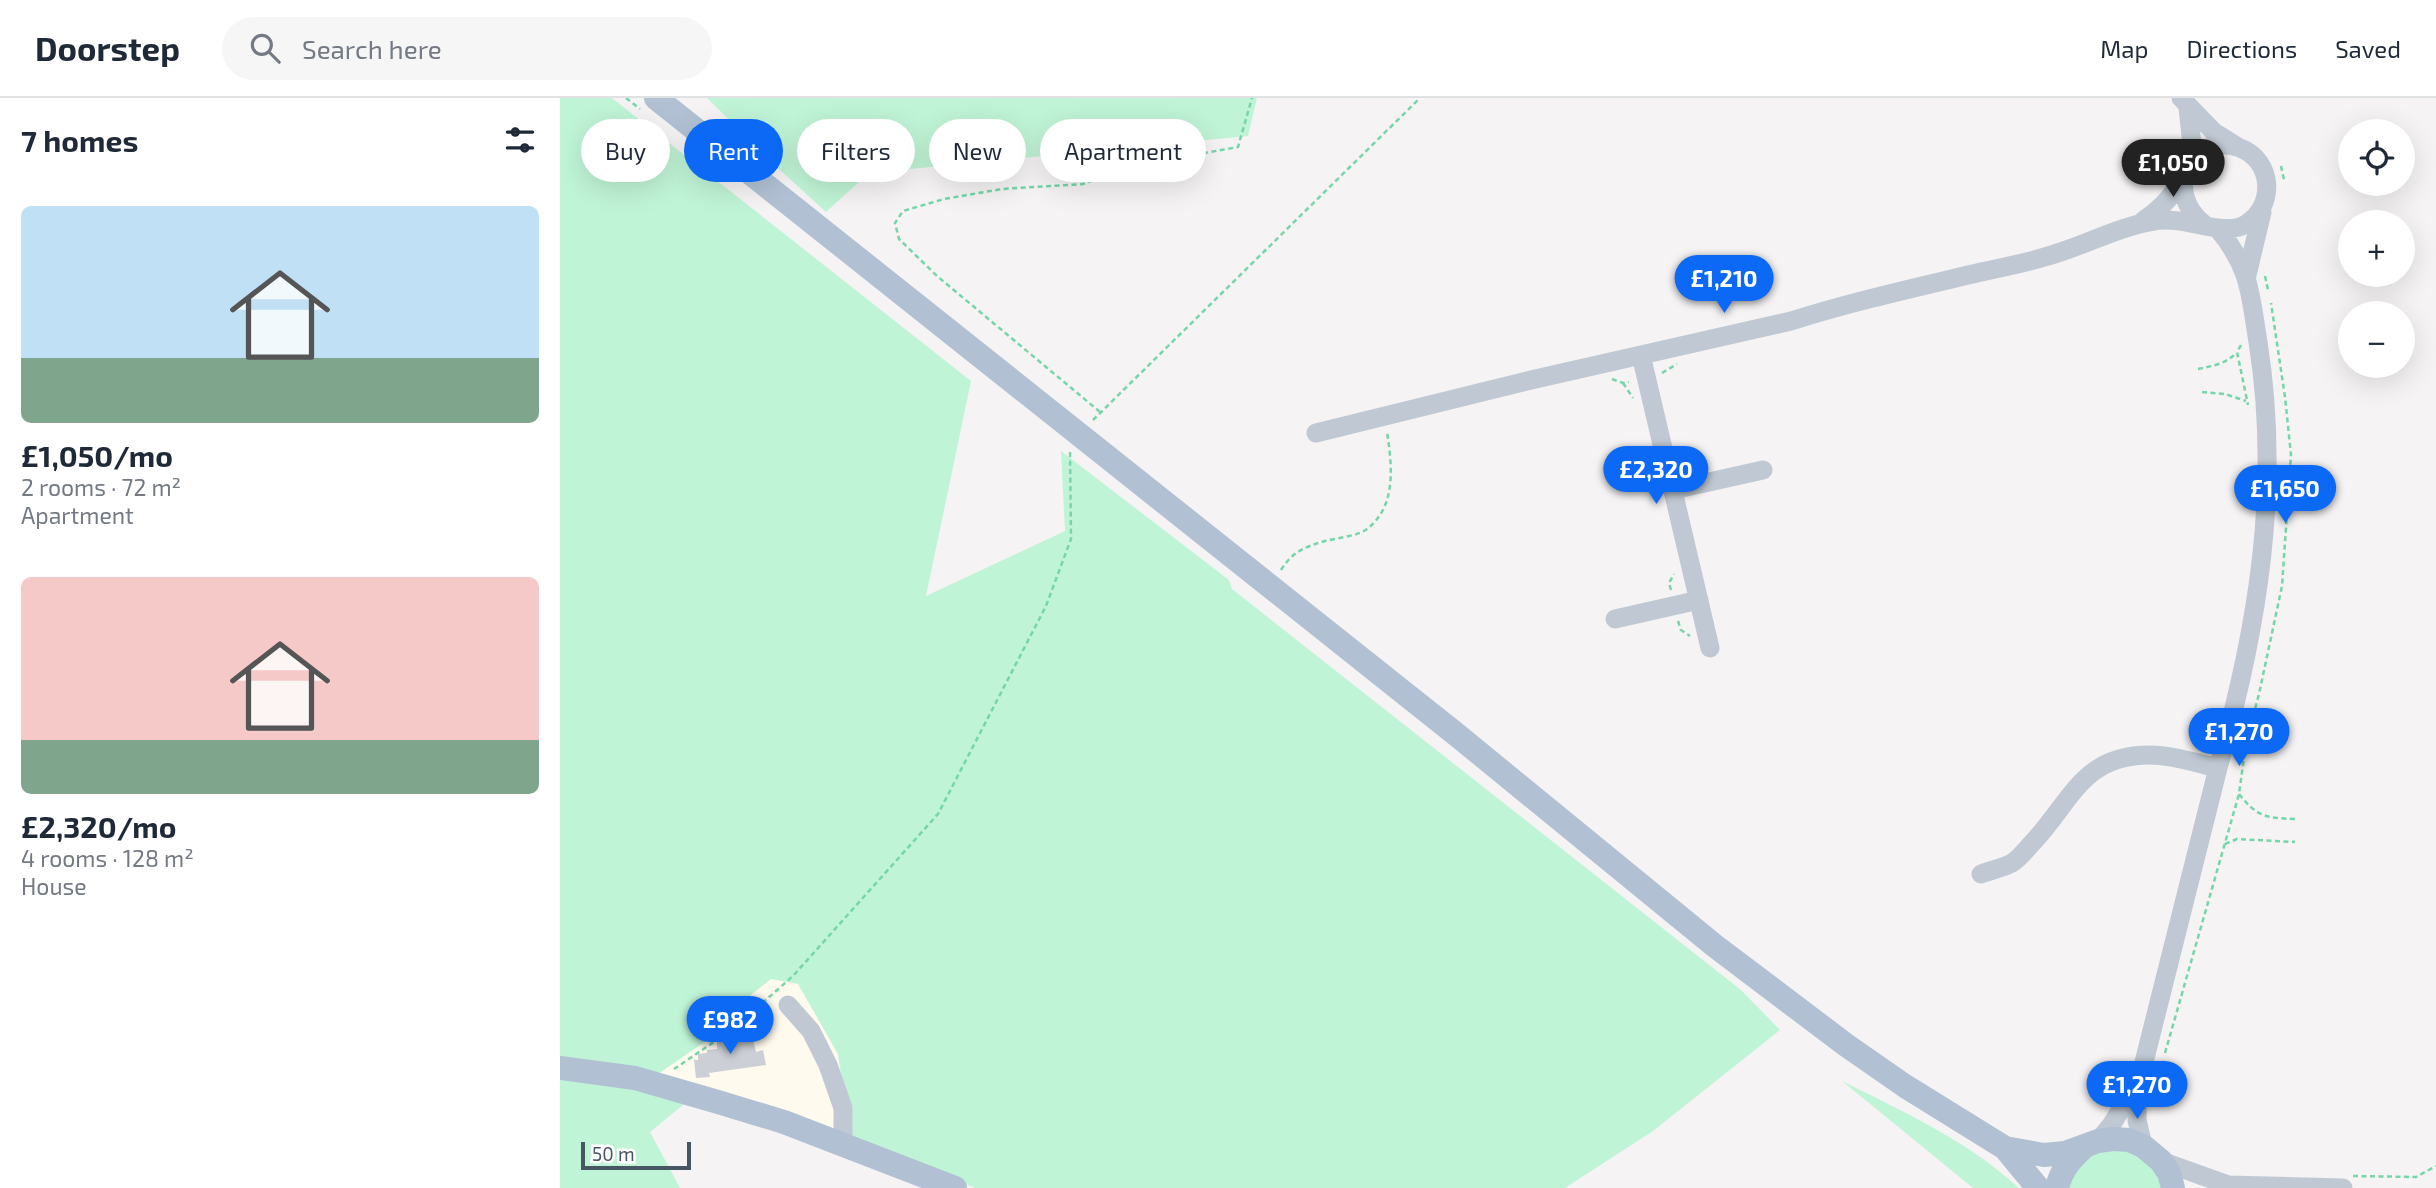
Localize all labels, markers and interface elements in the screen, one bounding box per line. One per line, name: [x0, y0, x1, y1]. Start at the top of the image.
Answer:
search box: [222, 17, 712, 80]
text: Doorstep: [35, 28, 180, 68]
icon: search: [246, 29, 284, 67]
text: Search here: [302, 33, 442, 64]
text: Map: [2100, 34, 2148, 63]
text: Directions: [2186, 34, 2297, 63]
text: Saved: [2335, 34, 2401, 63]
chip: Buy: [581, 119, 670, 182]
chip: Rent: [684, 119, 783, 182]
chip: Filters: [797, 119, 915, 182]
chip: New: [929, 119, 1026, 182]
chip: Apartment: [1040, 119, 1206, 182]
map controls: [2338, 119, 2415, 378]
button: locate: [2338, 119, 2415, 196]
icon: filters: [501, 121, 539, 159]
text: 7 homes: [21, 122, 138, 158]
pin: £1,050: [2116, 140, 2230, 199]
text: £1,050: [2138, 148, 2208, 176]
button: +: [2338, 210, 2415, 287]
icon: home: [217, 252, 343, 378]
pin: £1,210: [1667, 256, 1781, 315]
text: £1,210: [1691, 264, 1757, 292]
button: −: [2338, 301, 2415, 378]
text: £1,050/mo: [21, 437, 173, 473]
pin: £2,320: [1599, 446, 1713, 506]
text: £2,320: [1619, 455, 1693, 483]
pin: £1,650: [2228, 466, 2342, 525]
text: 2 rooms · 72 m²: [21, 473, 181, 501]
text: £1,650: [2250, 474, 2320, 502]
text: Apartment: [21, 501, 134, 529]
icon: home: [217, 623, 343, 749]
pin: £1,270: [2182, 708, 2296, 768]
text: £1,270: [2205, 717, 2274, 745]
text: £2,320/mo: [21, 808, 176, 844]
text: 4 rooms · 128 m²: [21, 844, 194, 872]
text: House: [21, 872, 87, 900]
pin: £982: [689, 996, 771, 1056]
text: £982: [703, 1005, 757, 1033]
pin: £1,270: [2080, 1062, 2194, 1121]
text: £1,270: [2103, 1070, 2172, 1098]
scale bar: [581, 1139, 691, 1171]
text: 50 m: [592, 1142, 635, 1165]

